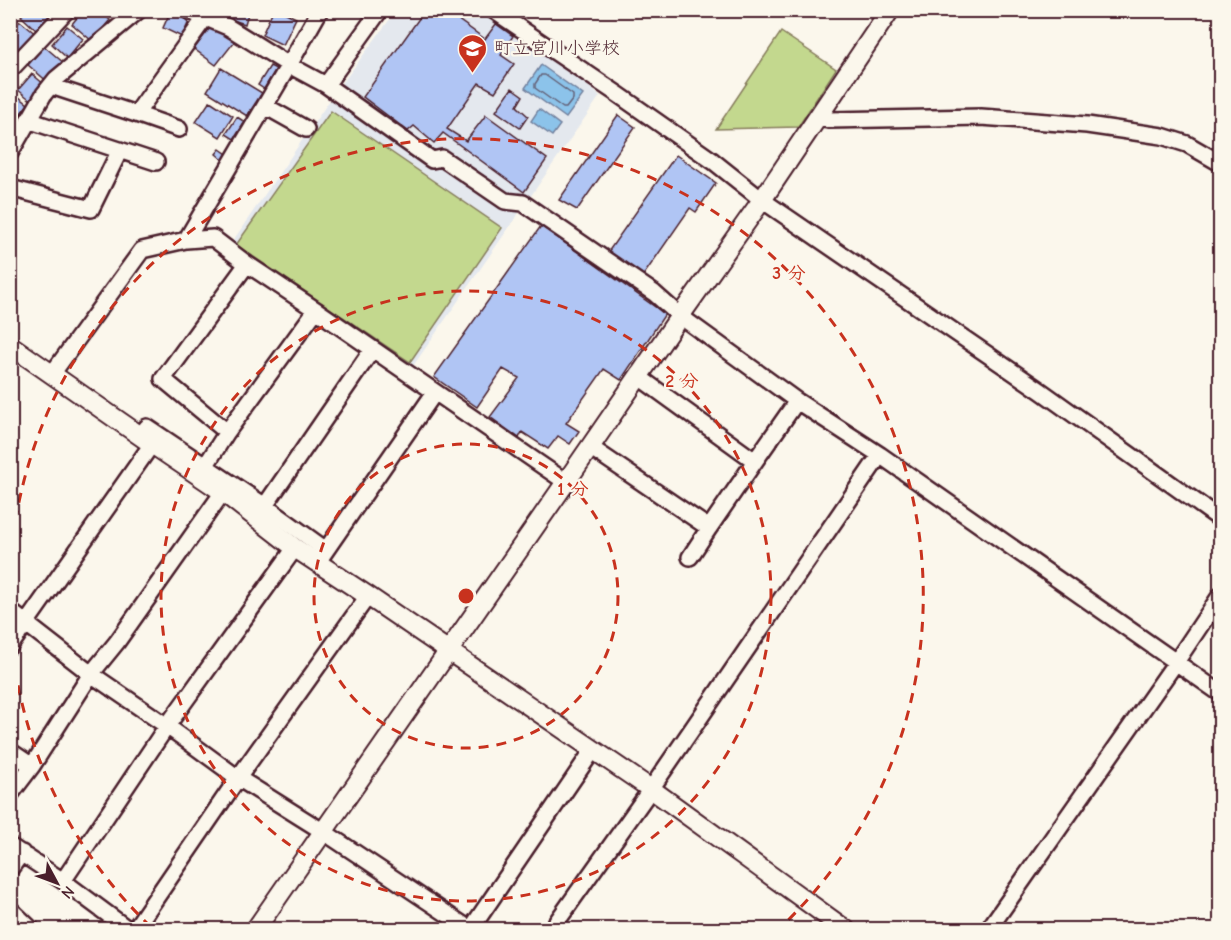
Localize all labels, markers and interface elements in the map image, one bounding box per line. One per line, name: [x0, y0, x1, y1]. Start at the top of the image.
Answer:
school or university icon: 町立宮川小学校: [457, 32, 489, 74]
place label: 町立宮川小学校: [494, 38, 620, 59]
text: 3 分: [772, 263, 806, 284]
text: 2 分: [665, 371, 699, 392]
text: 1 分: [557, 479, 589, 500]
centre of rings: [456, 586, 476, 606]
north arrow: [27, 853, 87, 913]
text: N: [57, 882, 78, 902]

